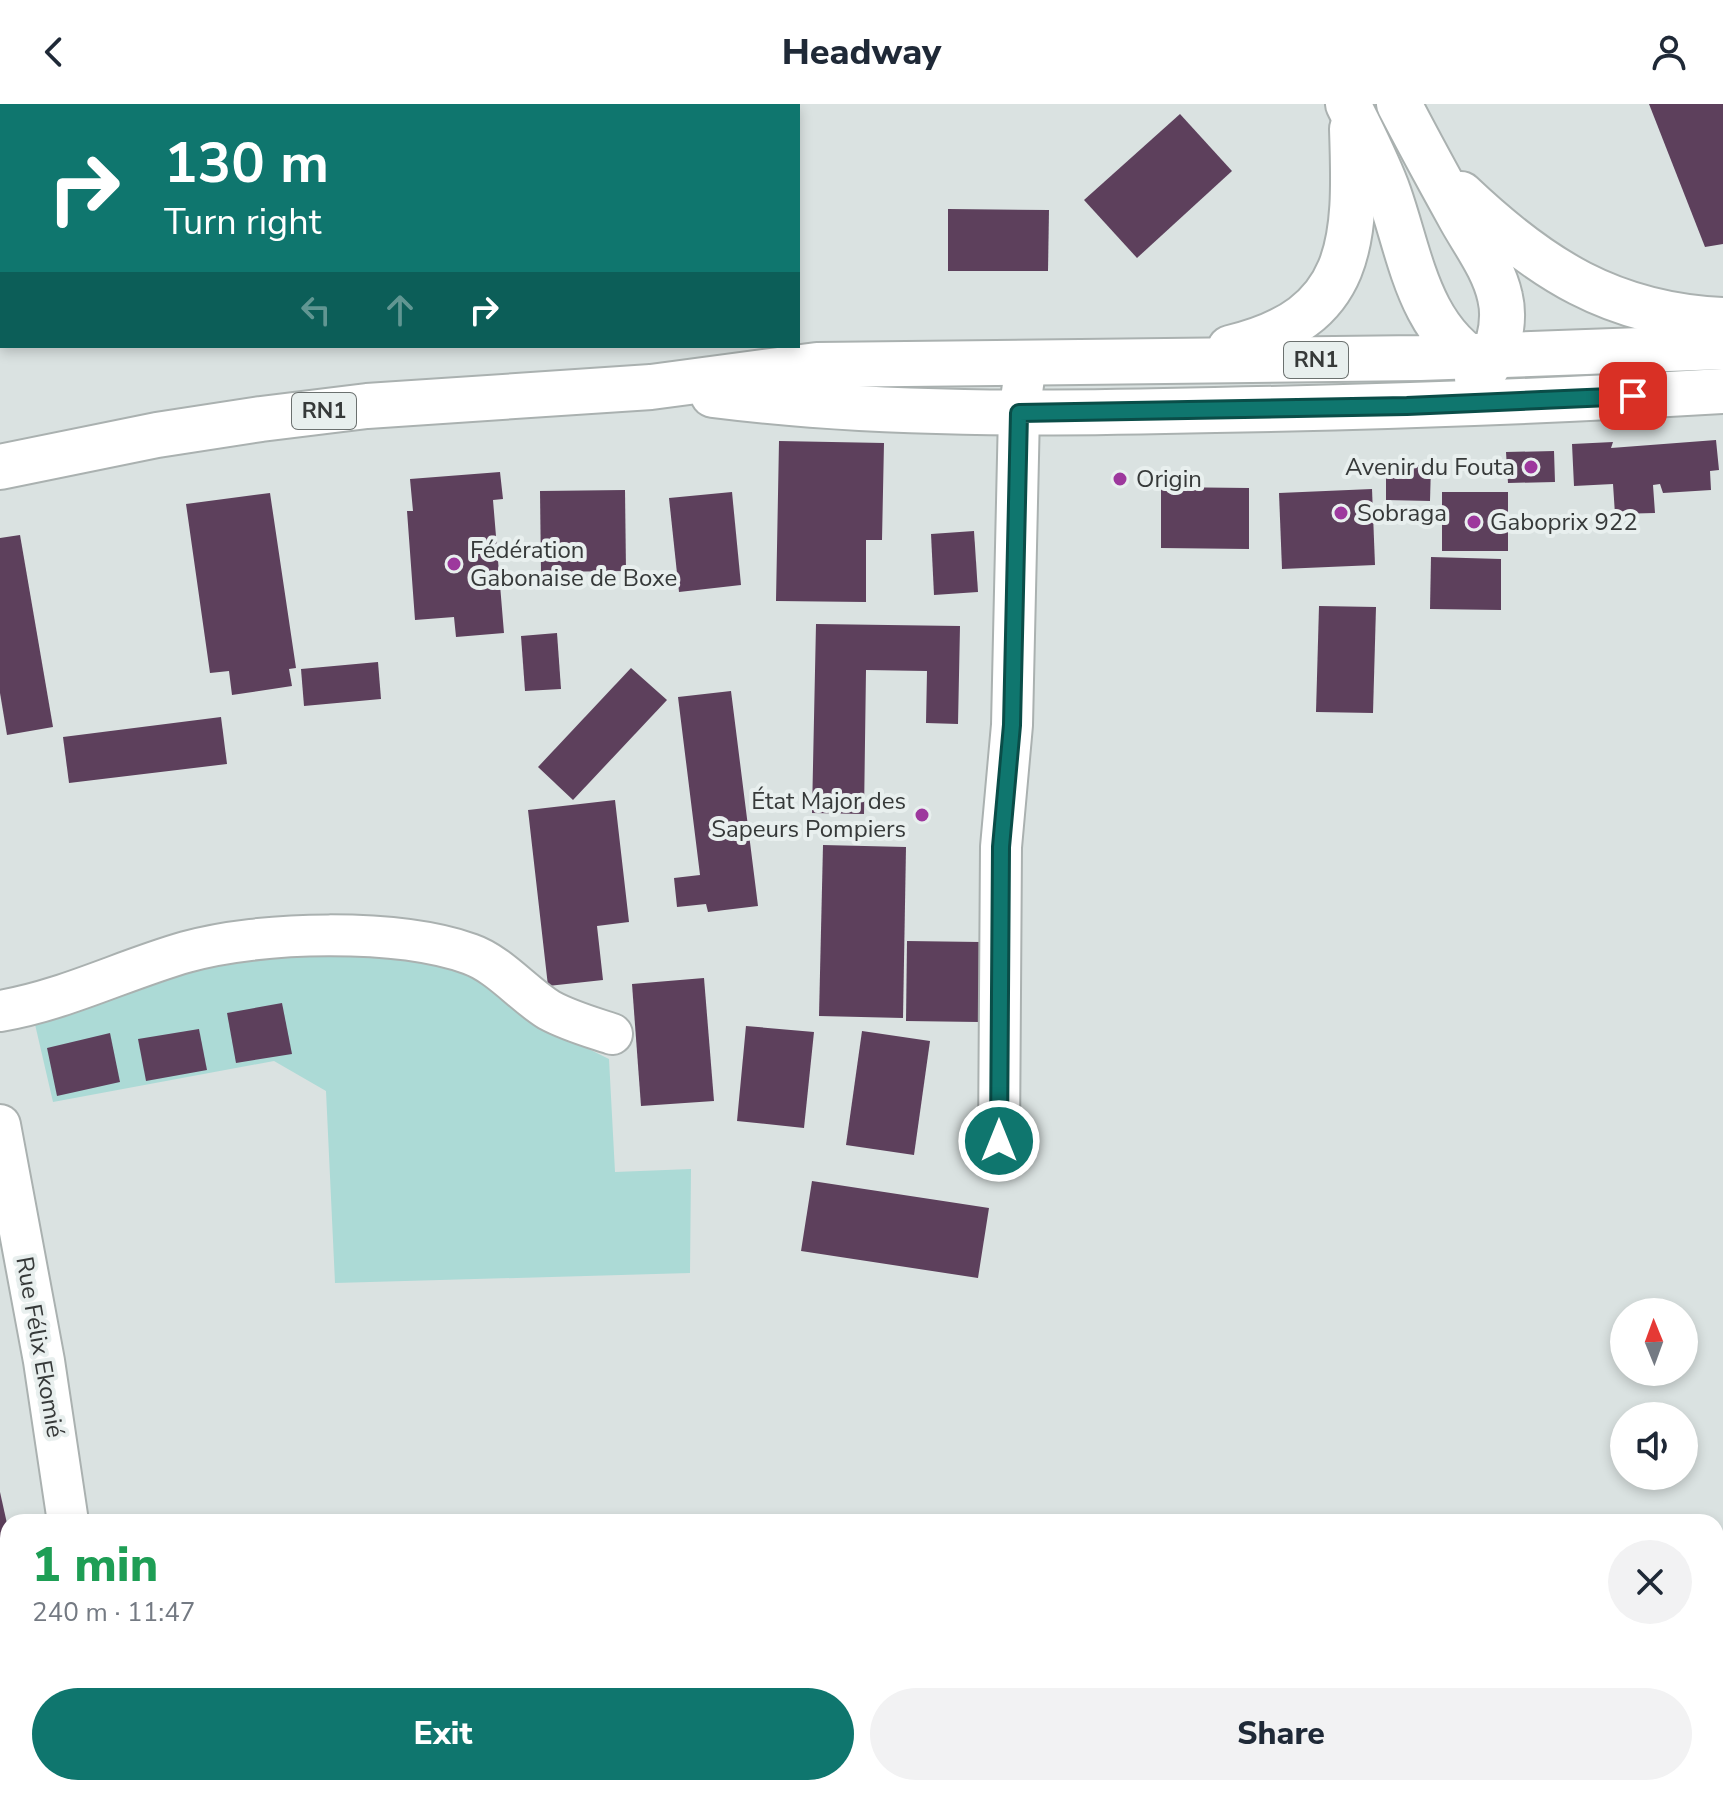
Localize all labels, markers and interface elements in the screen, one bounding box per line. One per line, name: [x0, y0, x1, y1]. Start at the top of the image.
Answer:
text: Headway: [782, 28, 941, 77]
icon: back: [32, 30, 76, 74]
icon: person: [1647, 30, 1691, 74]
text: 130 m: [164, 125, 329, 202]
icon: right: [32, 136, 136, 240]
text: Turn right: [164, 198, 321, 247]
icon: left: [294, 288, 338, 332]
icon: ahead: [378, 288, 422, 332]
icon: right: [462, 288, 506, 332]
road number: RN1: [1284, 342, 1348, 378]
pin: [1599, 362, 1667, 430]
icon: arrive: [1611, 374, 1655, 418]
road number: RN1: [292, 393, 356, 429]
place label: Avenir du Fouta: [1345, 451, 1515, 483]
marker: Avenir du Fouta: [1522, 458, 1540, 476]
place label: Origin: [1136, 463, 1202, 495]
marker: Origin: [1111, 470, 1129, 488]
place label: Sobraga: [1357, 497, 1447, 529]
marker: Sobraga: [1332, 504, 1350, 522]
place label: Gaboprix 922: [1490, 506, 1638, 538]
marker: Gaboprix 922: [1465, 513, 1483, 531]
place label: Fédération Gabonaise de Boxe: [470, 534, 677, 594]
marker: Fédération Gabonaise de Boxe: [445, 555, 463, 573]
place label: État Major des Sapeurs Pompiers: [711, 785, 906, 845]
marker: État Major des Sapeurs Pompiers: [913, 806, 931, 824]
position arrow: [957, 1099, 1041, 1183]
street label: Rue Félix Ekomié: [8, 1254, 72, 1440]
north arrow: [1610, 1298, 1698, 1386]
map controls: [1610, 1298, 1698, 1490]
button: sound: [1610, 1402, 1698, 1490]
text: 1 min: [32, 1532, 158, 1598]
button: close: [1608, 1540, 1692, 1624]
text: 240 m · 11:47: [32, 1595, 195, 1630]
button: Exit: [32, 1688, 854, 1780]
button: Share: [870, 1688, 1692, 1780]

